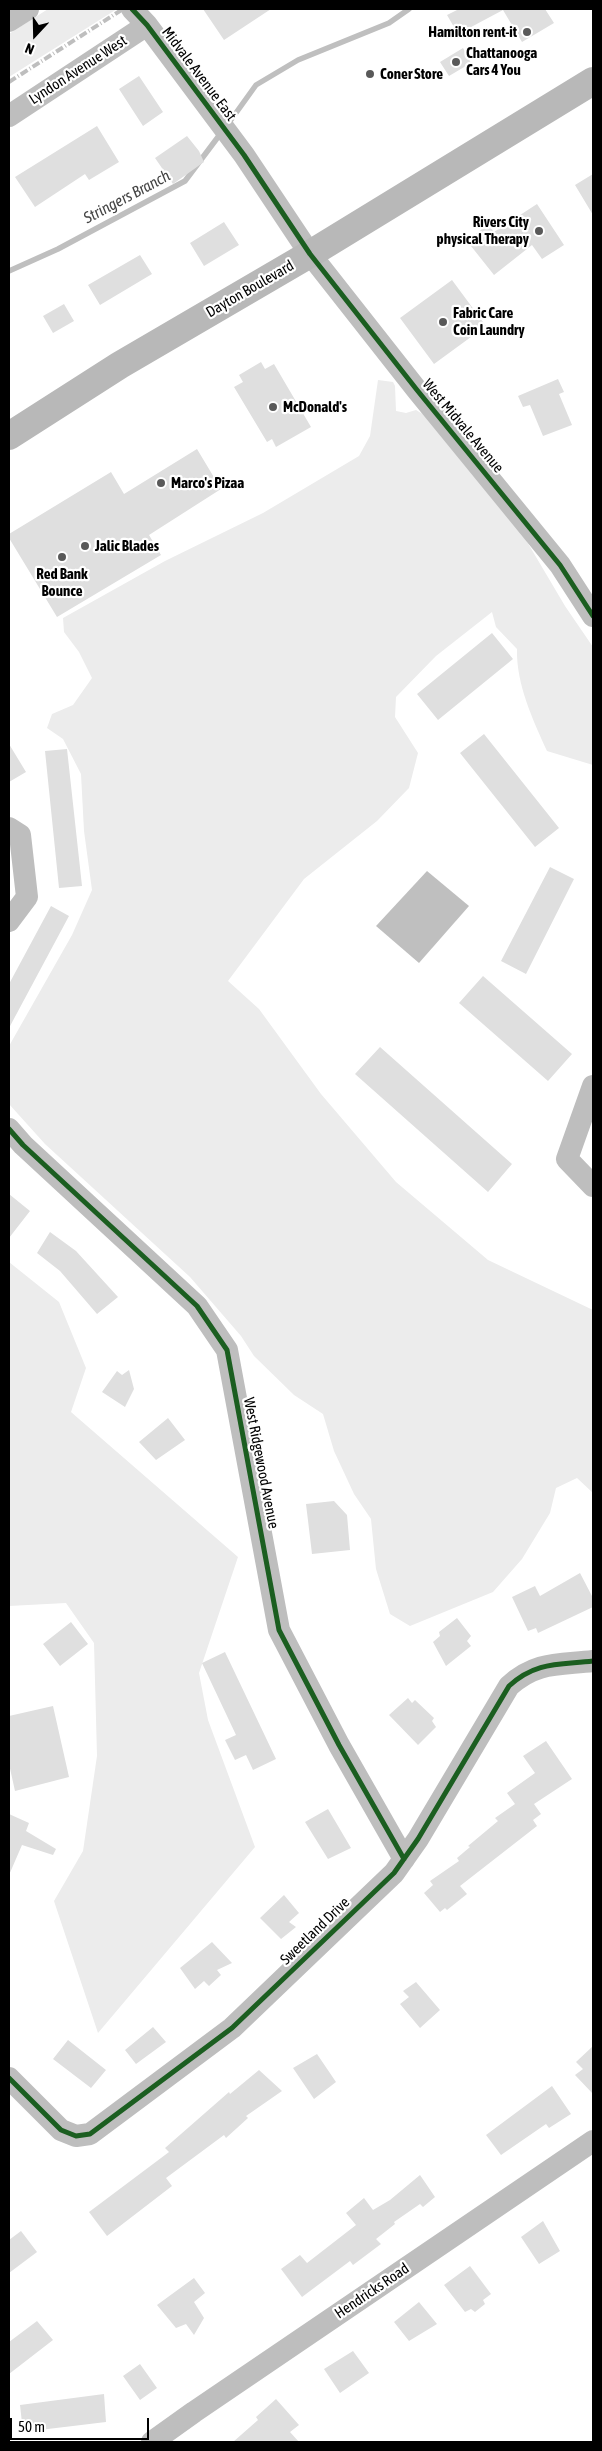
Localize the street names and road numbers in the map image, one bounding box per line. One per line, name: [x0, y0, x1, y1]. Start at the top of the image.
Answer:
street label: Midvale Avenue East: [158, 24, 240, 124]
street label: Lyndon Avenue West: [26, 32, 130, 108]
street label: Dayton Boulevard: [203, 257, 297, 321]
street label: West Midvale Avenue: [419, 376, 507, 476]
street label: West Ridgewood Avenue: [239, 1396, 283, 1530]
street label: Sweetland Drive: [277, 1894, 353, 1968]
street label: Hendricks Road: [331, 2260, 413, 2322]

